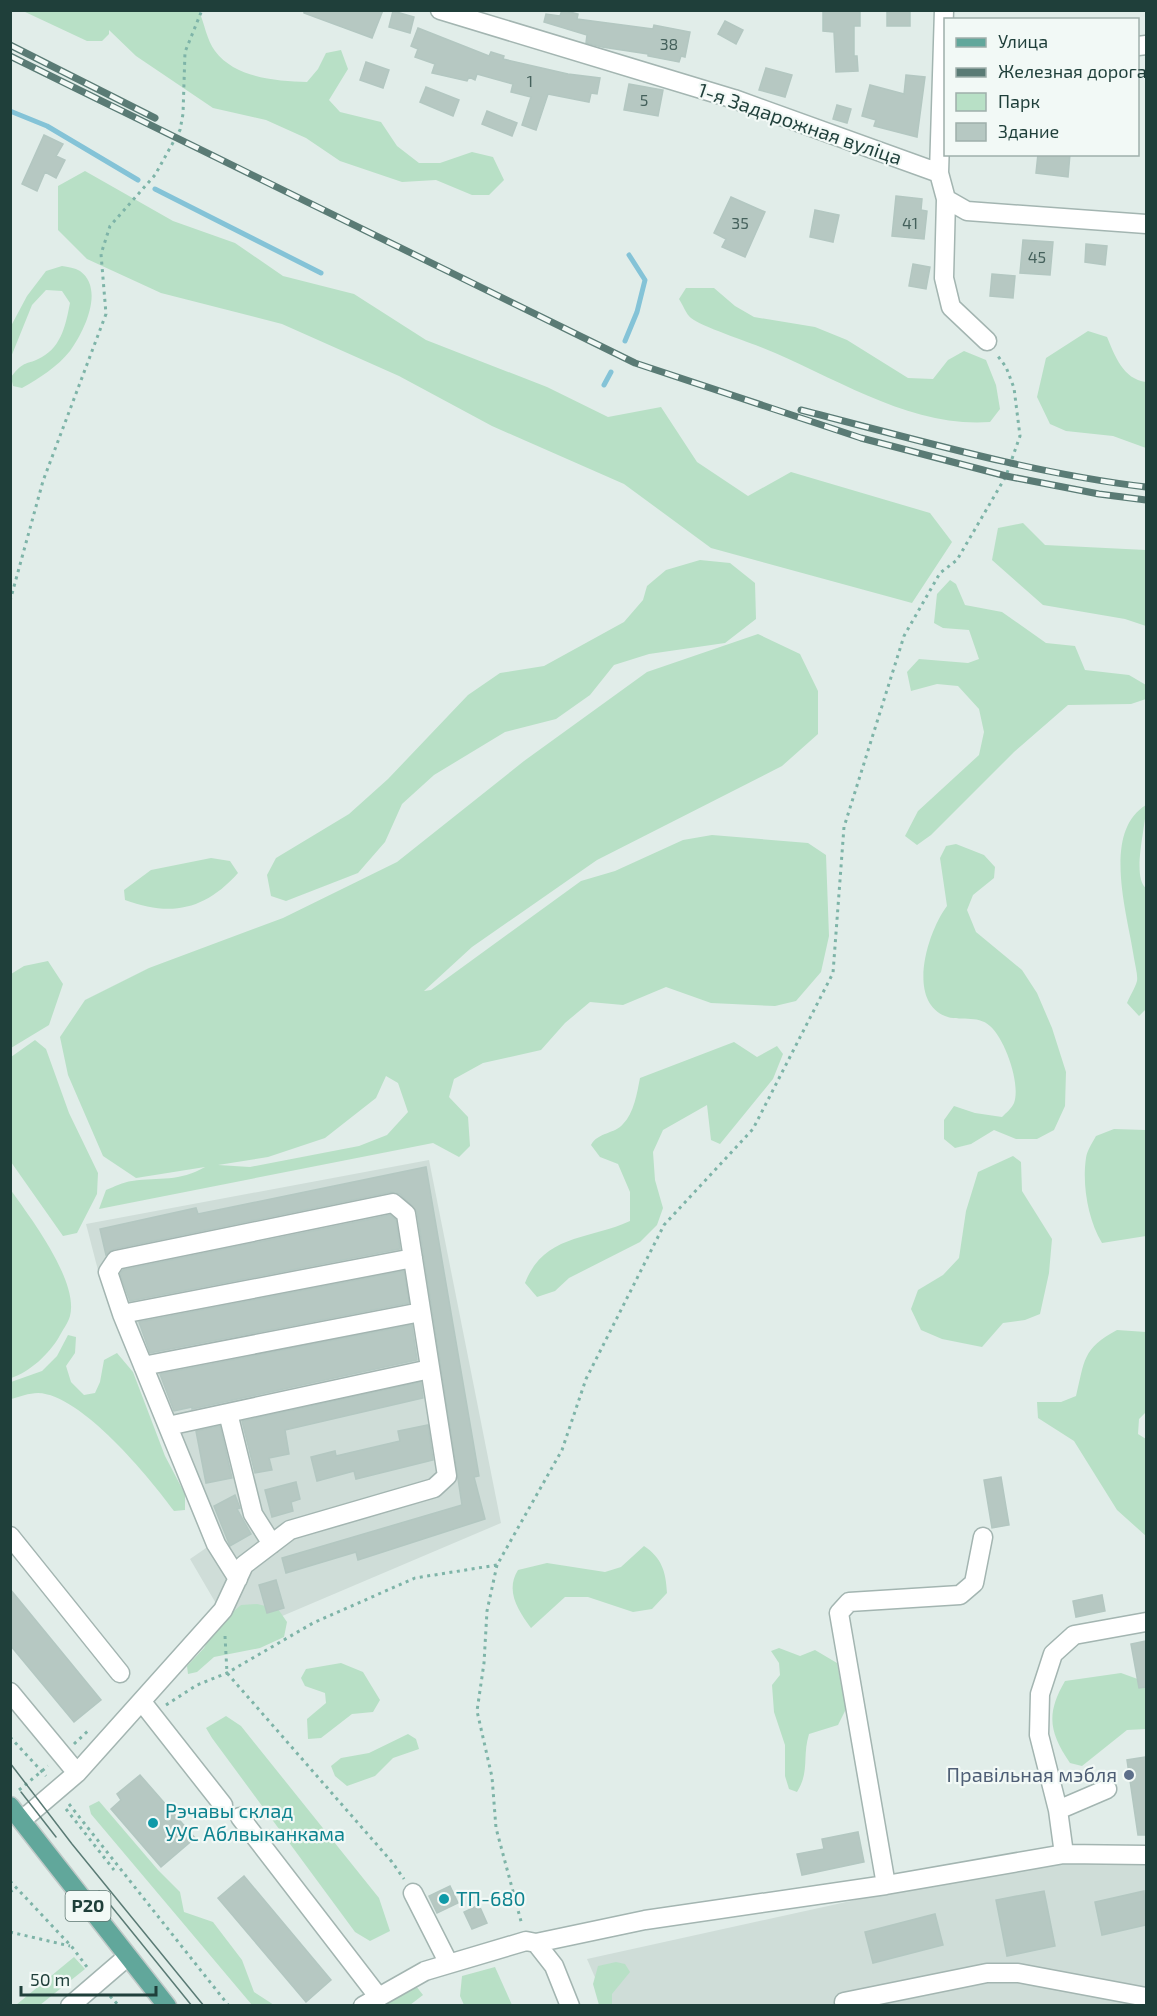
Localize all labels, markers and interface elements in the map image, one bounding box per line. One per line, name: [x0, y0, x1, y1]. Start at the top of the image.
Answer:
legend: [944, 18, 1139, 156]
text: Улица: [998, 30, 1048, 52]
house number: 38: [660, 34, 678, 53]
text: Железная дорога: [998, 60, 1147, 82]
house number: 1: [527, 71, 533, 90]
street label: 1-я Задарожная вуліца: [695, 77, 905, 170]
house number: 5: [640, 90, 648, 109]
text: Парк: [998, 90, 1040, 112]
text: Здание: [998, 120, 1059, 142]
house number: 35: [731, 213, 749, 232]
house number: 41: [902, 213, 918, 232]
house number: 45: [1028, 247, 1046, 266]
place label: Правільная мэбля: [947, 1762, 1117, 1786]
marker: Правільная мэбля: [1122, 1768, 1136, 1782]
place label: Рэчавы склад УУС Аблвыканкама: [165, 1798, 345, 1845]
marker: Рэчавы склад УУС Аблвыканкама: [146, 1816, 160, 1830]
place label: ТП-680: [456, 1886, 526, 1910]
road number: Р20: [66, 1891, 110, 1921]
marker: ТП-680: [437, 1892, 451, 1906]
scale bar: [21, 1959, 156, 1997]
text: 50 m: [30, 1968, 70, 1990]

